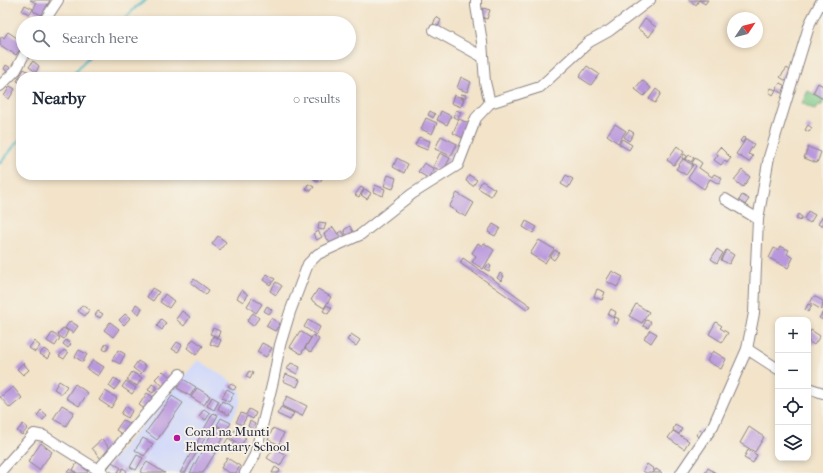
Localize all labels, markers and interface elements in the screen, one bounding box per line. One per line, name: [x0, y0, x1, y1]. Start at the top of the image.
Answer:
north arrow: [727, 12, 763, 48]
search box: [16, 16, 356, 60]
icon: search: [30, 27, 52, 49]
text: Search here: [62, 29, 138, 47]
text: Nearby: [32, 88, 86, 108]
text: 0 results: [293, 91, 340, 106]
map controls: [775, 317, 811, 461]
button: +: [775, 317, 811, 353]
button: −: [775, 353, 811, 389]
button: locate: [775, 389, 811, 425]
place label: Coral na Munti Elementary School: [185, 424, 290, 454]
button: layers: [775, 425, 811, 461]
marker: Coral na Munti Elementary School: [172, 433, 182, 443]

